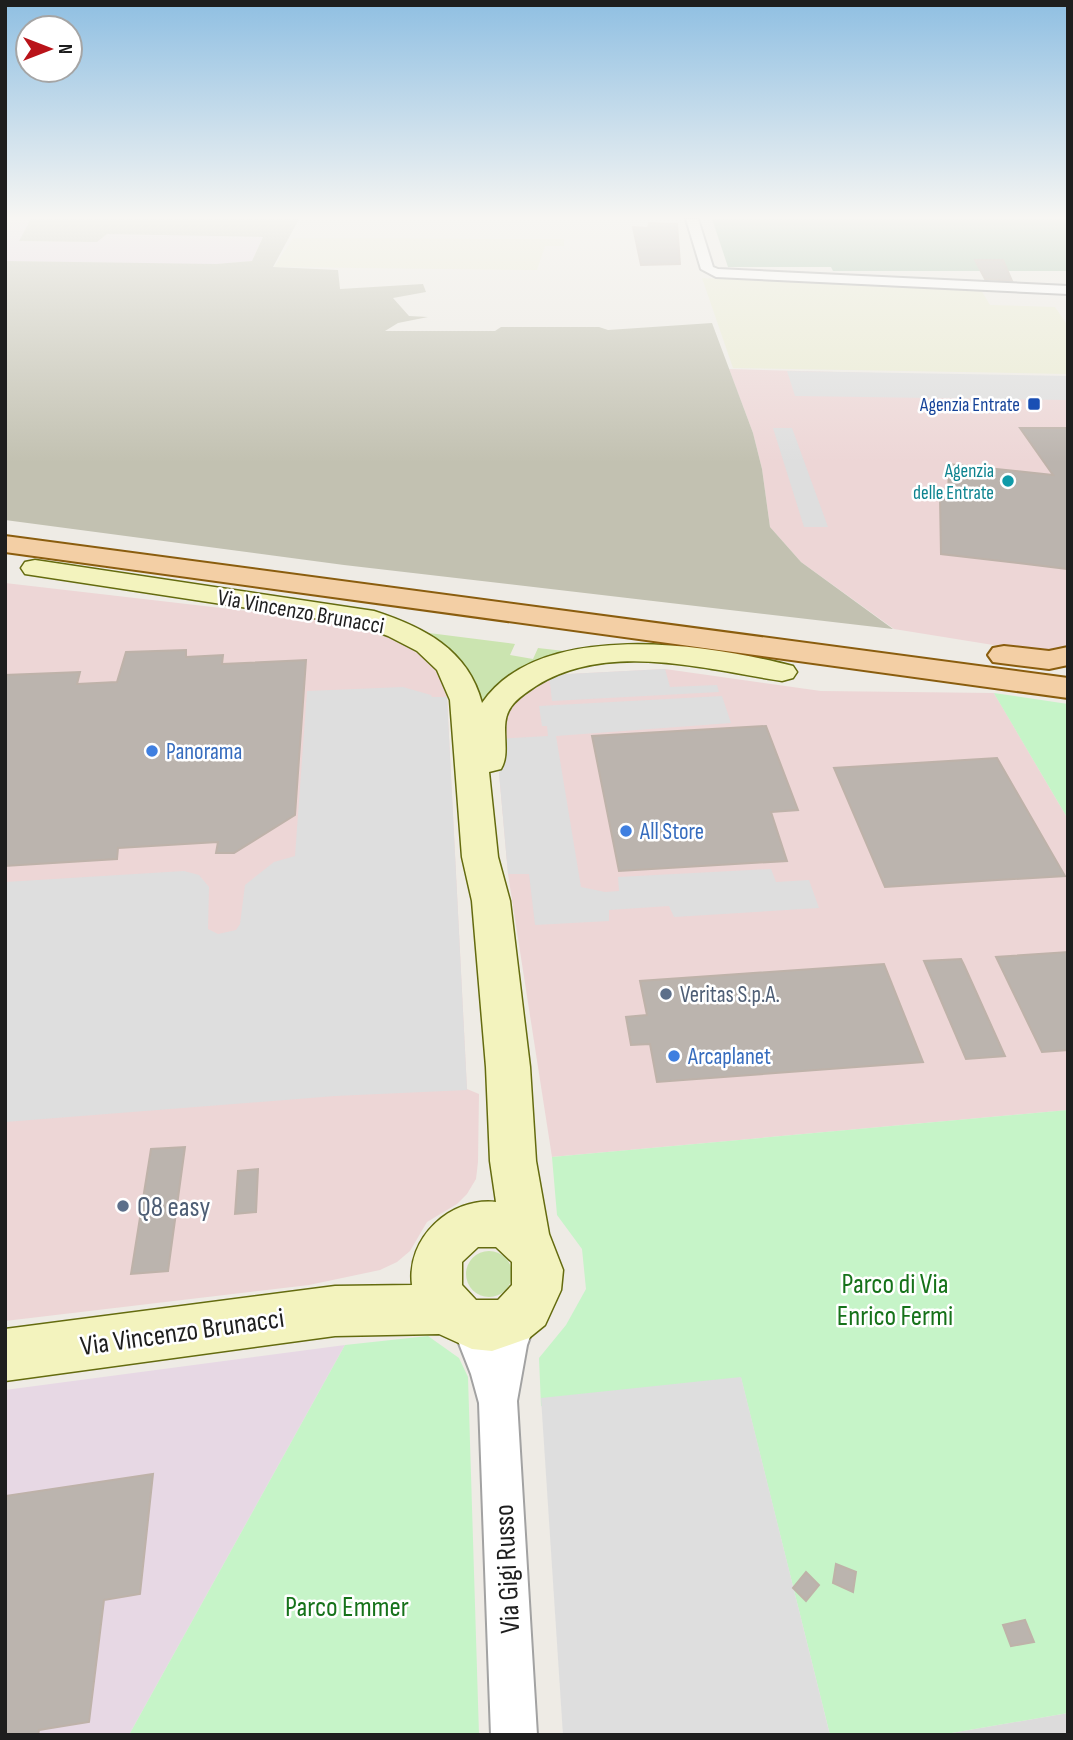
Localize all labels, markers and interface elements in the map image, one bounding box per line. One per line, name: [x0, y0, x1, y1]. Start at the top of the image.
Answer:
north arrow: [14, 14, 84, 84]
text: N: [53, 44, 76, 54]
place label: Agenzia Entrate: [919, 394, 1020, 417]
marker: Agenzia Entrate: [1026, 396, 1042, 412]
place label: Agenzia delle Entrate: [913, 460, 994, 505]
marker: Agenzia delle Entrate: [1000, 473, 1016, 489]
street label: Via Vincenzo Brunacci: [215, 584, 386, 640]
place label: Panorama: [166, 738, 242, 766]
marker: Panorama: [144, 743, 160, 759]
place label: All Store: [639, 818, 704, 846]
marker: All Store: [618, 823, 634, 839]
place label: Veritas S.p.A.: [680, 981, 780, 1009]
marker: Veritas S.p.A.: [658, 986, 674, 1002]
place label: Arcaplanet: [687, 1043, 771, 1071]
marker: Arcaplanet: [666, 1048, 682, 1064]
place label: Q8 easy: [137, 1191, 211, 1224]
marker: Q8 easy: [115, 1198, 131, 1214]
park label: Parco di Via Enrico Fermi: [837, 1268, 953, 1333]
street label: Via Vincenzo Brunacci: [78, 1302, 286, 1363]
street label: Via Gigi Russo: [488, 1504, 527, 1634]
park label: Parco Emmer: [285, 1591, 409, 1624]

